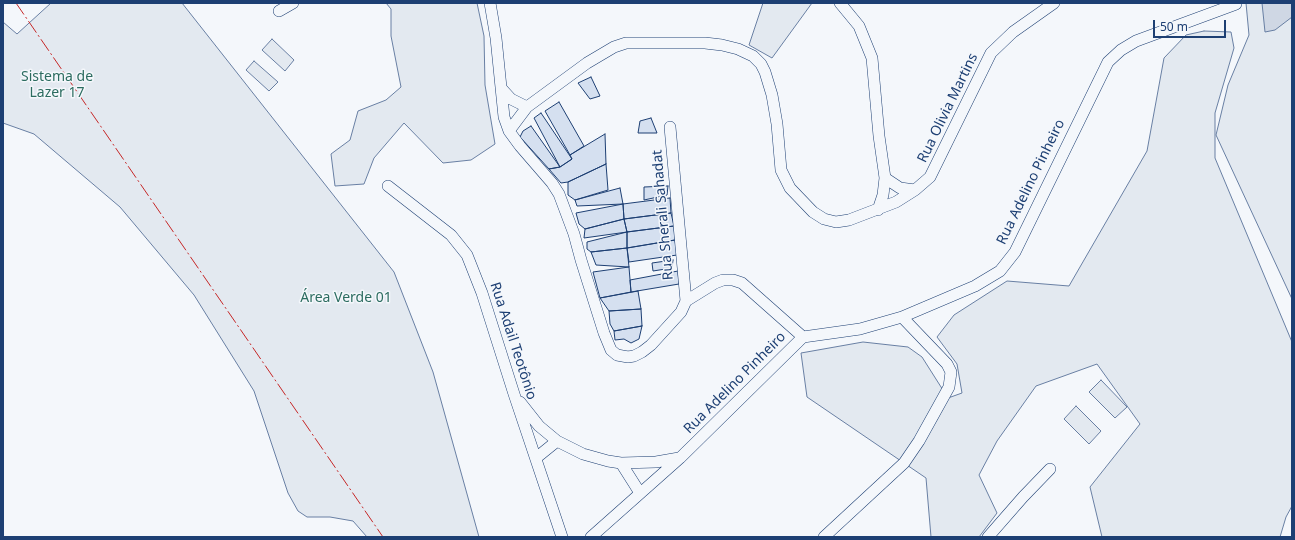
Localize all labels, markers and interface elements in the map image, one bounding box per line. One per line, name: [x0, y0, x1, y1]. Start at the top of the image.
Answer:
scale bar: [1155, 12, 1228, 38]
text: 50 m: [1160, 18, 1188, 35]
street label: Rua Olivia Martins: [914, 51, 982, 165]
park label: Sistema de Lazer 17: [21, 69, 93, 102]
street label: Rua Adelino Pinheiro: [993, 117, 1069, 247]
street label: Rua Sherali Sahadat: [649, 149, 677, 281]
street label: Rua Adail Teotônio: [486, 280, 540, 402]
park label: Área Verde 01: [300, 290, 392, 306]
street label: Rua Adelino Pinheiro: [681, 329, 789, 437]

